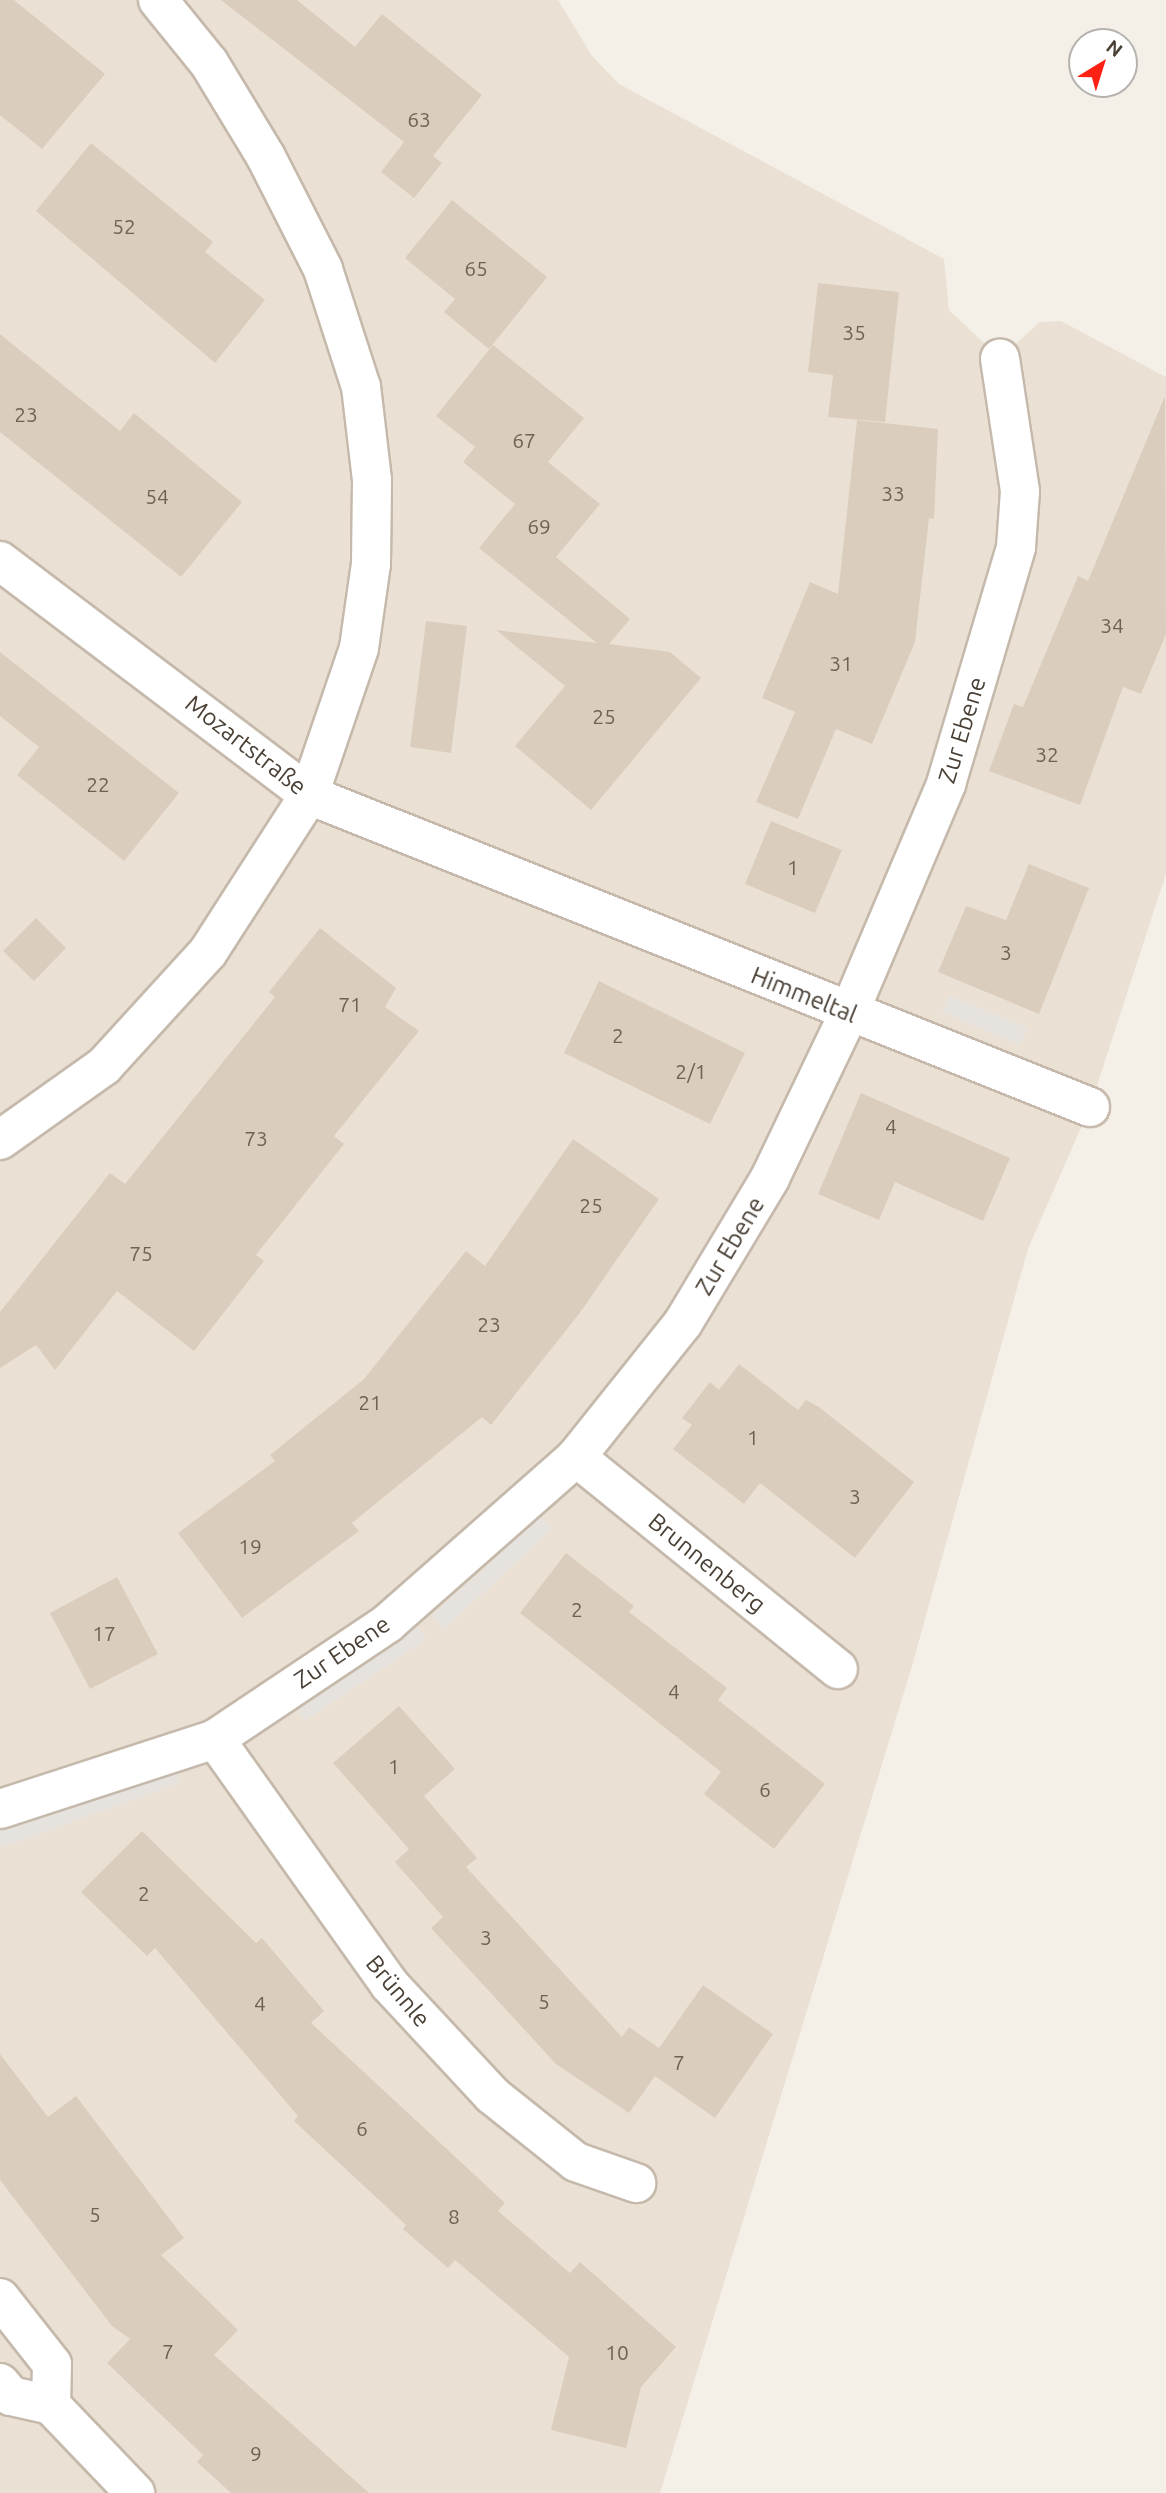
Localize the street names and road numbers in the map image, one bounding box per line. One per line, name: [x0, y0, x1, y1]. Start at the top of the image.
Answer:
street label: Zur Ebene: [932, 673, 992, 787]
street label: Mozartstraße: [180, 689, 312, 801]
street label: Himmeltal: [747, 961, 861, 1029]
street label: Zur Ebene: [689, 1192, 771, 1300]
street label: Brunnenberg: [643, 1507, 771, 1619]
street label: Zur Ebene: [289, 1609, 395, 1695]
street label: Brünnle: [360, 1949, 436, 2033]

